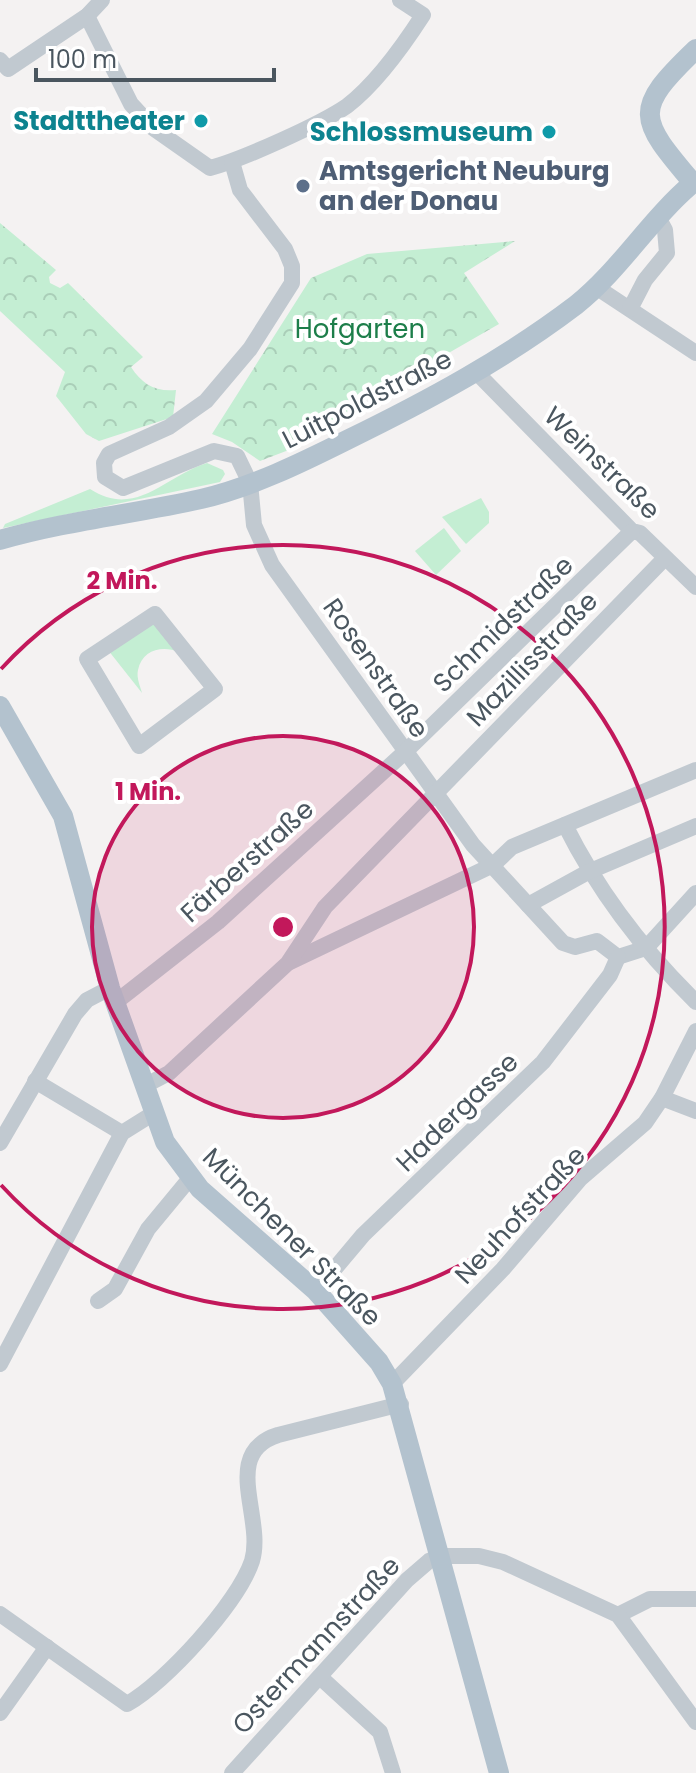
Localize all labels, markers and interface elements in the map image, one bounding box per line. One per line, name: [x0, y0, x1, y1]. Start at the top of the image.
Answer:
scale bar: [36, 32, 274, 82]
text: 100 m: [48, 43, 117, 76]
place label: Stadttheater: [13, 103, 185, 139]
marker: Stadttheater: [192, 112, 210, 130]
place label: Schlossmuseum: [310, 114, 533, 150]
marker: Schlossmuseum: [540, 123, 558, 141]
place label: Amtsgericht Neuburg an der Donau: [319, 153, 610, 219]
marker: Amtsgericht Neuburg an der Donau: [294, 177, 312, 195]
park label: Hofgarten: [295, 311, 425, 347]
street label: Luitpoldstraße: [276, 341, 458, 457]
street label: Weinstraße: [536, 398, 668, 528]
street label: Schmidstraße: [425, 548, 581, 700]
text: 2 Min.: [87, 564, 157, 597]
street label: Mazillisstraße: [458, 584, 606, 734]
street label: Rosenstraße: [315, 591, 437, 745]
text: 1 Min.: [115, 775, 181, 808]
street label: Färberstraße: [173, 791, 321, 931]
centre of rings: [269, 913, 297, 941]
street label: Hadergasse: [388, 1044, 526, 1180]
street label: Neuhofstraße: [446, 1138, 594, 1292]
street label: Münchener Straße: [195, 1140, 389, 1334]
street label: Ostermannstraße: [224, 1548, 408, 1742]

